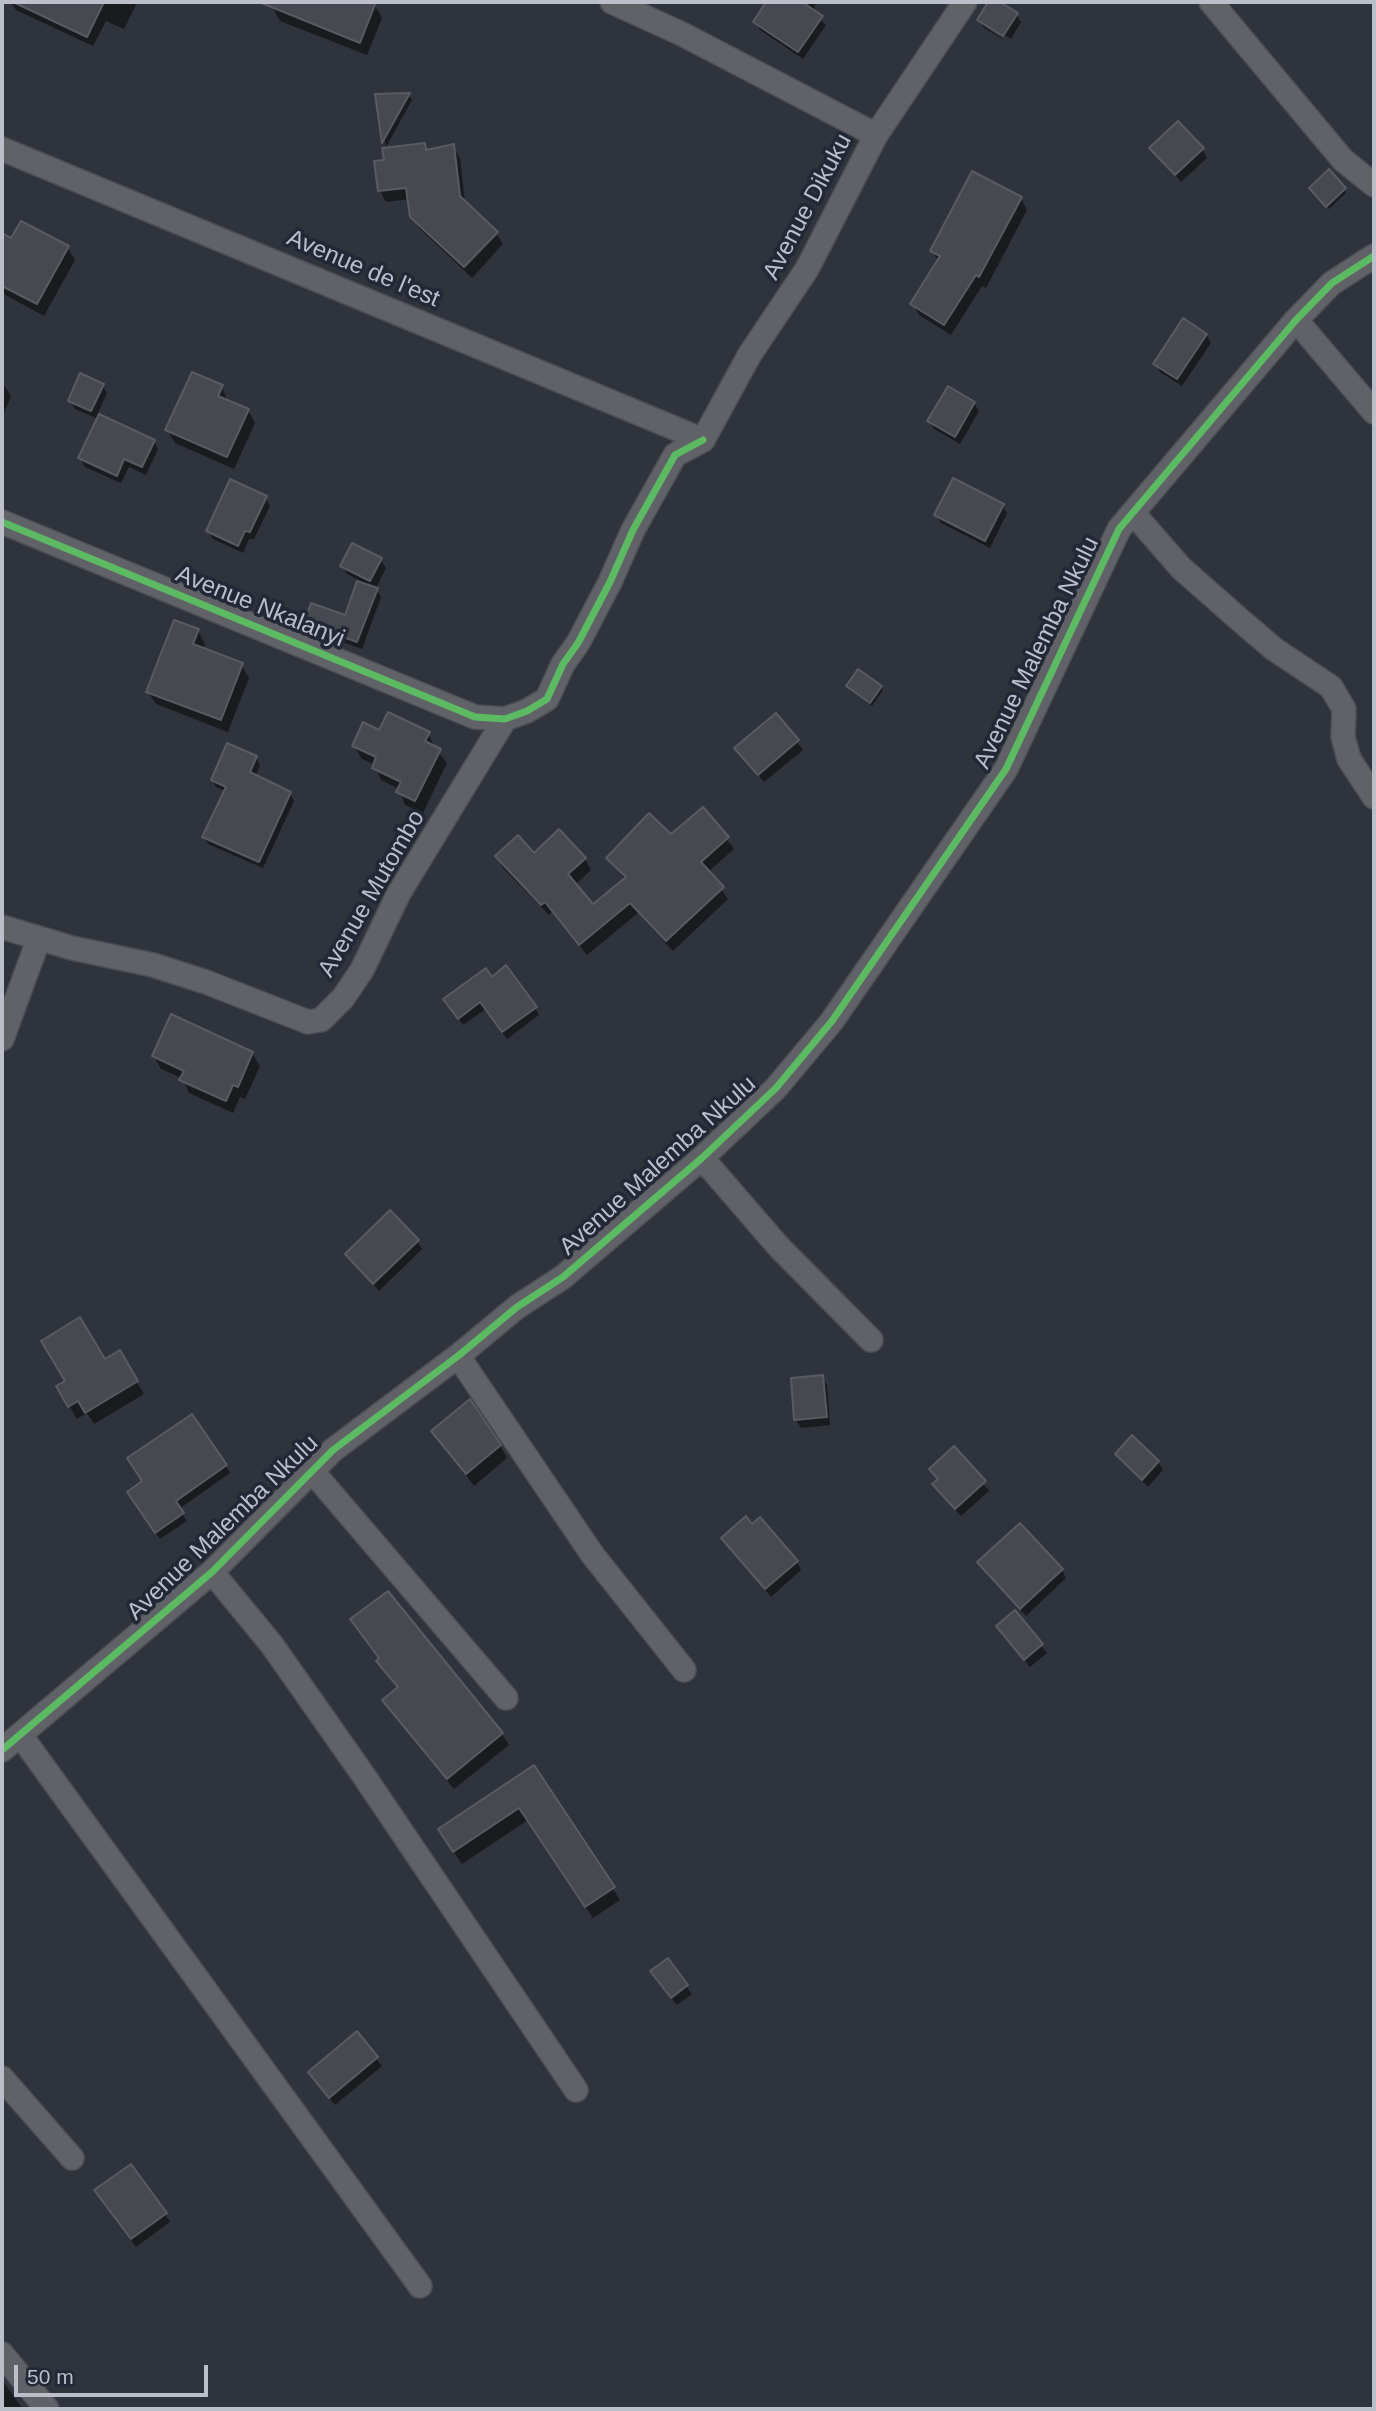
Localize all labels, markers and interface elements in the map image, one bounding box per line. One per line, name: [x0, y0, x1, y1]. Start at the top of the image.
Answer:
street label: Avenue Dikuku: [757, 129, 859, 285]
street label: Avenue de l'est: [282, 224, 444, 314]
street label: Avenue Malemba Nkulu: [968, 532, 1106, 774]
street label: Avenue Nkalanyi: [171, 560, 349, 654]
street label: Avenue Mutombo: [313, 806, 431, 982]
street label: Avenue Malemba Nkulu: [554, 1070, 762, 1262]
street label: Avenue Malemba Nkulu: [122, 1429, 324, 1627]
scale bar: [18, 2352, 212, 2396]
text: 50 m: [27, 2365, 74, 2388]

